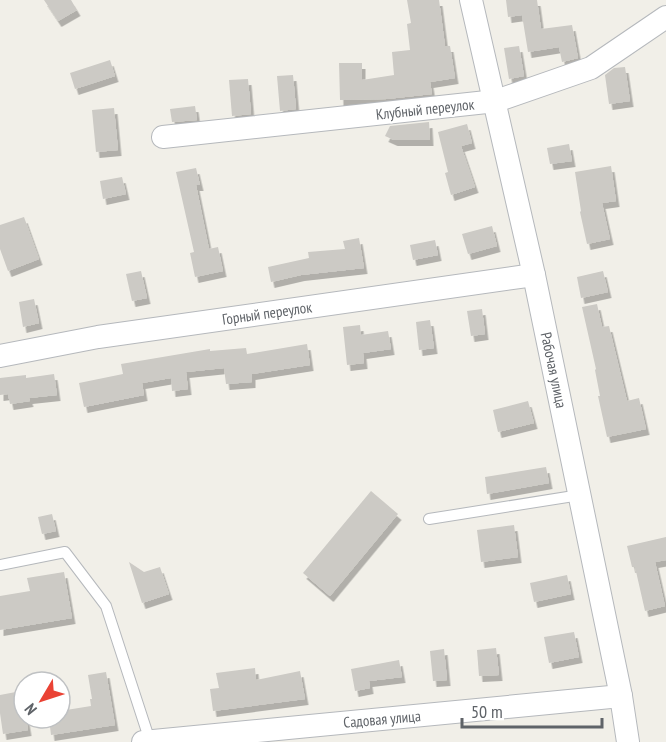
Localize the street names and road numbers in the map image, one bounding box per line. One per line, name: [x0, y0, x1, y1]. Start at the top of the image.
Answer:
street label: Клубный переулок: [375, 94, 475, 124]
street label: Горный переулок: [221, 297, 313, 329]
street label: Рабочая улица: [537, 330, 571, 410]
street label: Садовая улица: [342, 706, 422, 732]

